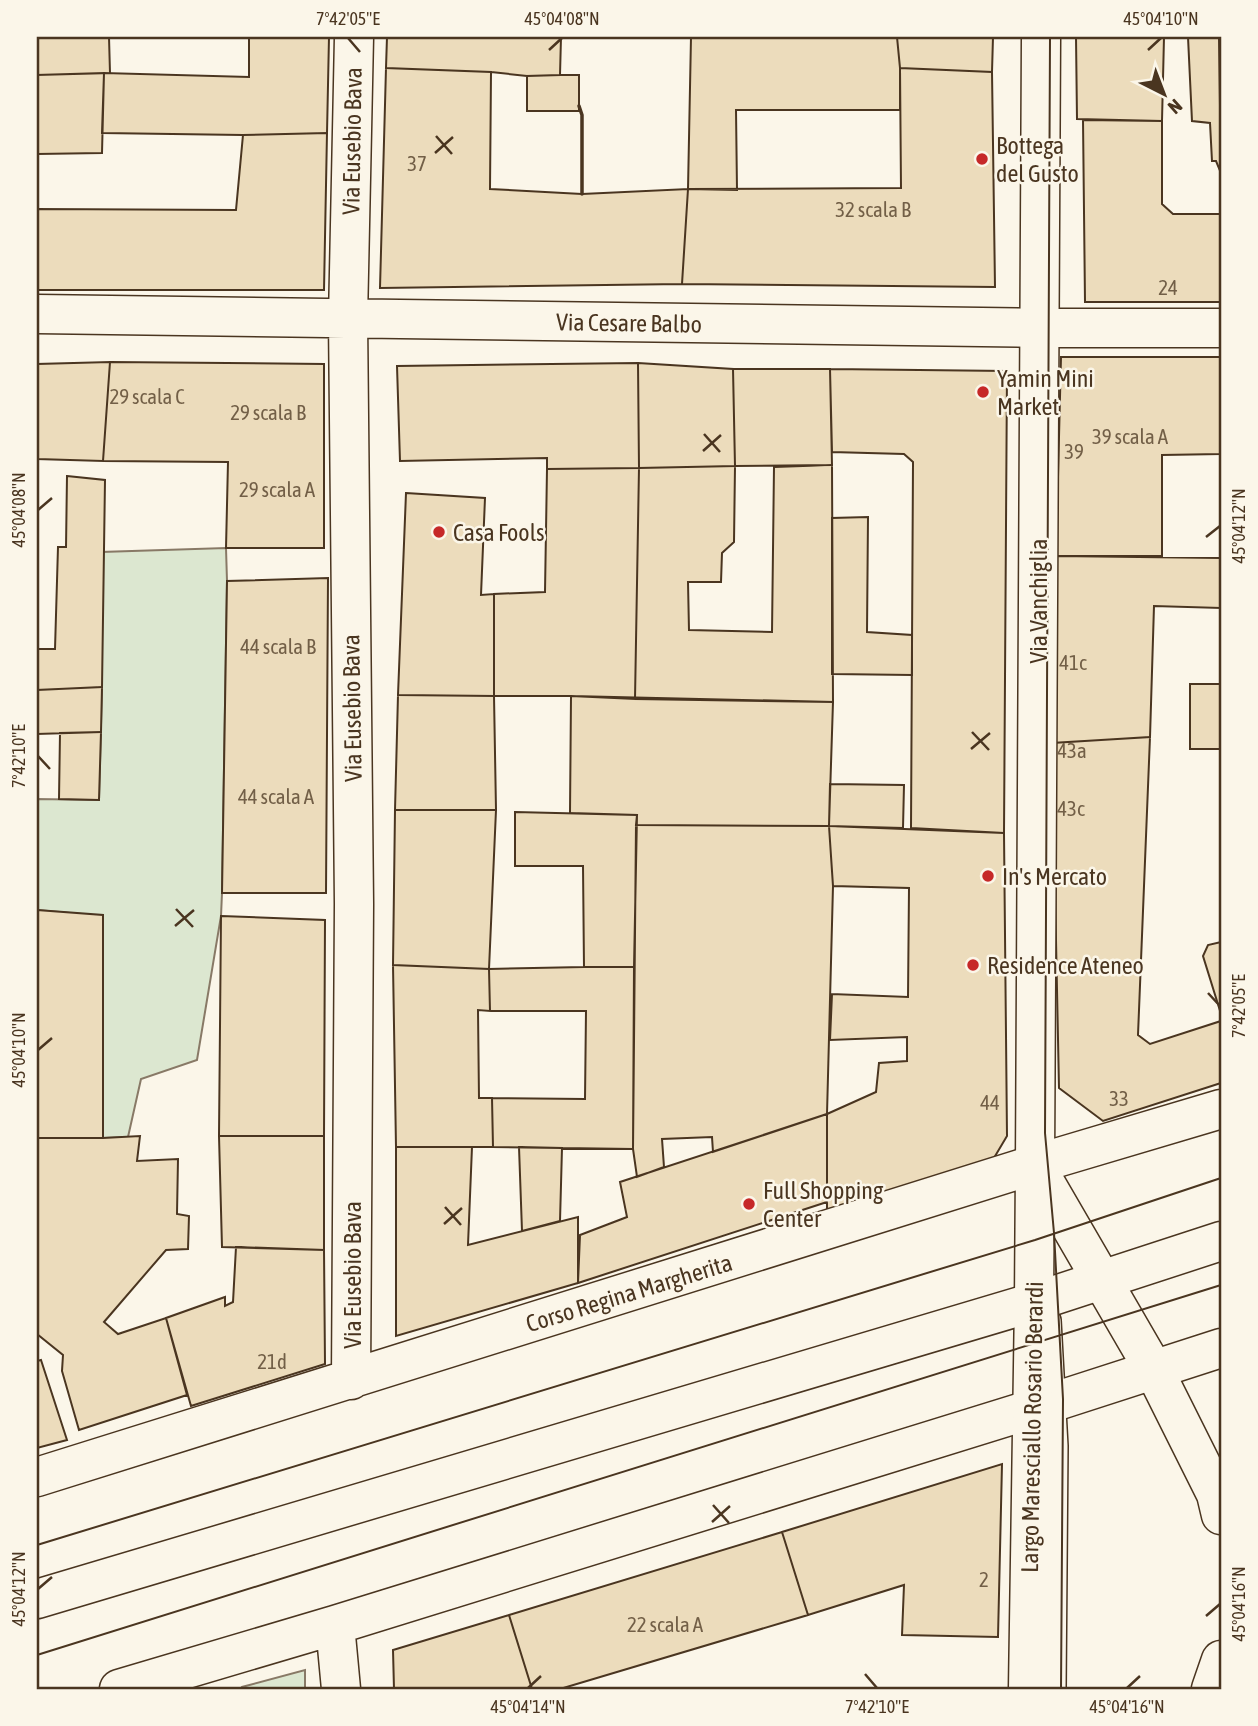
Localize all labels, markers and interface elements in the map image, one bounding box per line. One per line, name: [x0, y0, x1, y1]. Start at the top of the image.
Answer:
text: 7°42'05"E: [316, 8, 380, 29]
text: 45°04'08"N: [524, 8, 600, 29]
text: 45°04'10"N: [1123, 8, 1199, 29]
north arrow: [1128, 60, 1198, 130]
street label: Via Eusebio Bava: [337, 67, 367, 215]
text: N: [1164, 95, 1187, 119]
place label: Bottega del Gusto: [996, 132, 1079, 187]
house number: 37: [407, 151, 427, 175]
marker: Bottega del Gusto: [974, 151, 990, 167]
house number: 32 scala B: [835, 197, 911, 221]
house number: 24: [1158, 275, 1178, 299]
street label: Via Cesare Balbo: [556, 308, 702, 338]
place label: Yamin Mini Market: [997, 365, 1094, 420]
house number: 29 scala C: [109, 384, 185, 408]
marker: Yamin Mini Market: [975, 384, 991, 400]
house number: 29 scala B: [230, 400, 306, 424]
house number: 39 scala A: [1092, 424, 1169, 448]
house number: 39: [1064, 439, 1084, 463]
text: 45°04'08"N: [8, 472, 29, 548]
house number: 29 scala A: [239, 477, 316, 501]
text: 45°04'12"N: [1228, 488, 1249, 564]
place label: Casa Fools: [453, 519, 544, 546]
marker: Casa Fools: [431, 524, 447, 540]
street label: Via Vanchiglia: [1025, 539, 1052, 663]
house number: 44 scala B: [240, 634, 316, 658]
street label: Via Eusebio Bava: [337, 634, 367, 782]
house number: 41c: [1059, 650, 1087, 674]
text: 7°42'10"E: [8, 724, 29, 788]
house number: 43a: [1057, 738, 1087, 762]
house number: 44 scala A: [238, 784, 315, 808]
house number: 43c: [1057, 796, 1085, 820]
place label: In's Mercato: [1002, 863, 1107, 890]
marker: In's Mercato: [980, 868, 996, 884]
place label: Residence Ateneo: [987, 952, 1144, 979]
marker: Residence Ateneo: [965, 957, 981, 973]
text: 7°42'05"E: [1228, 974, 1249, 1038]
text: 45°04'10"N: [8, 1012, 29, 1088]
house number: 33: [1109, 1086, 1129, 1110]
house number: 44: [980, 1090, 1000, 1114]
place label: Full Shopping Center: [763, 1177, 884, 1232]
marker: Full Shopping Center: [741, 1196, 757, 1212]
street label: Via Eusebio Bava: [339, 1201, 366, 1349]
street label: Corso Regina Margherita: [523, 1249, 735, 1337]
street label: Largo Maresciallo Rosario Berardi: [1016, 1281, 1048, 1573]
house number: 21d: [257, 1349, 287, 1373]
text: 45°04'12"N: [8, 1551, 29, 1627]
text: 45°04'16"N: [1228, 1566, 1249, 1642]
house number: 2: [979, 1567, 989, 1591]
house number: 22 scala A: [627, 1612, 704, 1636]
text: 45°04'14"N: [490, 1696, 566, 1717]
text: 7°42'10"E: [845, 1696, 909, 1717]
text: 45°04'16"N: [1089, 1696, 1165, 1717]

